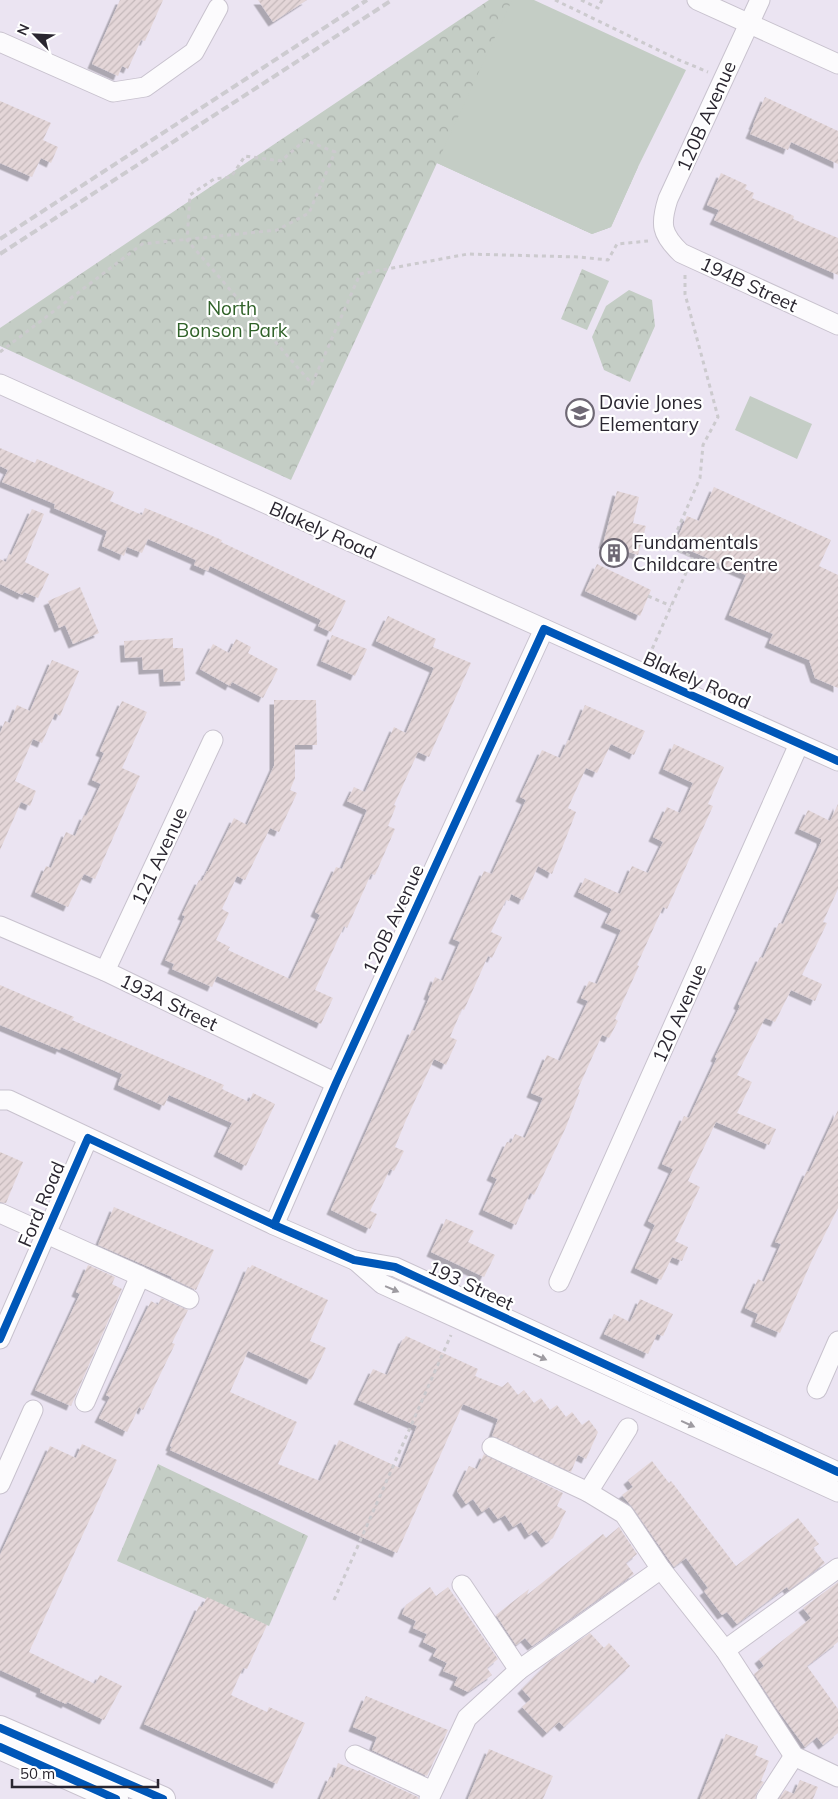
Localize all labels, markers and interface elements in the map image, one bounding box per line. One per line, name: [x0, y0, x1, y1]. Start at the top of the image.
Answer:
north arrow: [10, 10, 60, 60]
text: N: [13, 21, 33, 38]
street label: 120B Avenue: [671, 57, 741, 175]
street label: 194B Street: [697, 251, 802, 317]
park label: North Bonson Park: [176, 296, 288, 342]
place label: Davie Jones Elementary: [599, 390, 702, 436]
school or university icon: Davie Jones Elementary: [565, 398, 595, 428]
street label: Blakely Road: [266, 496, 380, 564]
place label: Fundamentals Childcare Centre: [633, 530, 778, 576]
building icon: Fundamentals Childcare Centre: [599, 538, 629, 568]
street label: Blakely Road: [640, 646, 754, 714]
street label: 121 Avenue: [126, 803, 192, 909]
street label: 120B Avenue: [357, 860, 429, 978]
street label: 120 Avenue: [647, 960, 711, 1066]
street label: 193A Street: [116, 968, 222, 1036]
street label: Ford Road: [12, 1157, 70, 1251]
street label: 193 Street: [424, 1255, 518, 1315]
one-way arrow: [385, 1285, 399, 1293]
one-way arrow: [533, 1353, 547, 1361]
one-way arrow: [681, 1420, 695, 1428]
scale bar: [12, 1756, 159, 1788]
text: 50 m: [20, 1764, 55, 1783]

